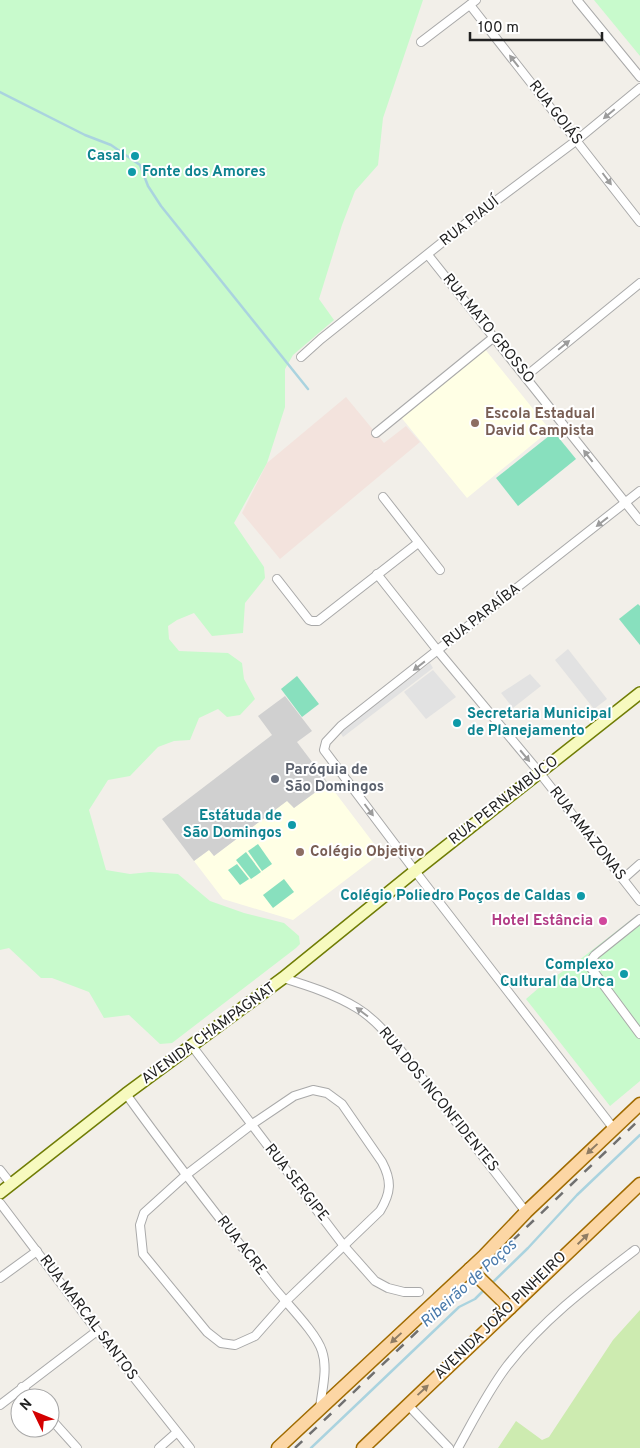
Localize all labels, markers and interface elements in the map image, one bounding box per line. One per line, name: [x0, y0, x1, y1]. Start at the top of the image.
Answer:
scale bar: [470, 10, 602, 42]
text: 100 m: [478, 19, 519, 38]
one-way arrow: [509, 55, 520, 68]
street label: RUA GOIÁS: [524, 76, 587, 149]
one-way arrow: [602, 108, 615, 119]
place label: Casal: [87, 147, 125, 166]
marker: Casal: [129, 150, 141, 162]
place label: Fonte dos Amores: [142, 163, 266, 182]
marker: Fonte dos Amores: [126, 166, 138, 178]
one-way arrow: [601, 172, 612, 185]
street label: RUA PIAUÍ: [436, 191, 505, 251]
street label: RUA MATO GROSSO: [438, 270, 538, 388]
one-way arrow: [557, 339, 570, 350]
place label: Escola Estadual David Campista: [485, 405, 595, 441]
marker: Escola Estadual David Campista: [469, 417, 481, 429]
one-way arrow: [582, 450, 593, 463]
one-way arrow: [596, 516, 609, 527]
street label: RUA PARAÍBA: [439, 579, 525, 652]
one-way arrow: [413, 660, 426, 671]
place label: Secretaria Municipal de Planejamento: [467, 705, 612, 741]
marker: Secretaria Municipal de Planejamento: [451, 717, 463, 729]
one-way arrow: [520, 749, 531, 762]
street label: RUA PERNAMBUCO: [446, 752, 562, 850]
place label: Paróquia de São Domingos: [285, 761, 384, 797]
marker: Paróquia de São Domingos: [269, 773, 281, 785]
street label: RUA AMAZONAS: [545, 783, 629, 885]
one-way arrow: [364, 803, 375, 816]
place label: Estátuda de São Domingos: [183, 807, 282, 843]
marker: Estátuda de São Domingos: [286, 819, 298, 831]
place label: Colégio Objetivo: [310, 843, 424, 862]
marker: Colégio Objetivo: [294, 846, 306, 858]
place label: Colégio Poliedro Poços de Caldas: [340, 887, 571, 906]
marker: Colégio Poliedro Poços de Caldas: [575, 890, 587, 902]
place label: Hotel Estância: [491, 912, 593, 931]
marker: Hotel Estância: [597, 915, 609, 927]
place label: Complexo Cultural da Urca: [500, 956, 614, 992]
marker: Complexo Cultural da Urca: [618, 968, 630, 980]
street label: AVENIDA CHAMPAGNAT: [138, 979, 280, 1089]
one-way arrow: [355, 1007, 369, 1017]
street label: RUA DOS INCONFIDENTES: [374, 1024, 502, 1176]
street label: RUA SERGIPE: [260, 1140, 332, 1226]
one-way arrow: [586, 1143, 598, 1155]
street label: RUA ACRE: [212, 1213, 270, 1279]
one-way arrow: [577, 1233, 589, 1245]
water label: Ribeirão de Poços: [417, 1235, 522, 1333]
street label: AVENIDA JOÃO PINHEIRO: [430, 1247, 571, 1384]
street label: RUA MARCAL SANTOS: [35, 1252, 141, 1384]
one-way arrow: [390, 1332, 402, 1344]
one-way arrow: [417, 1384, 429, 1396]
north arrow: [10, 1388, 60, 1438]
text: N: [17, 1396, 36, 1415]

